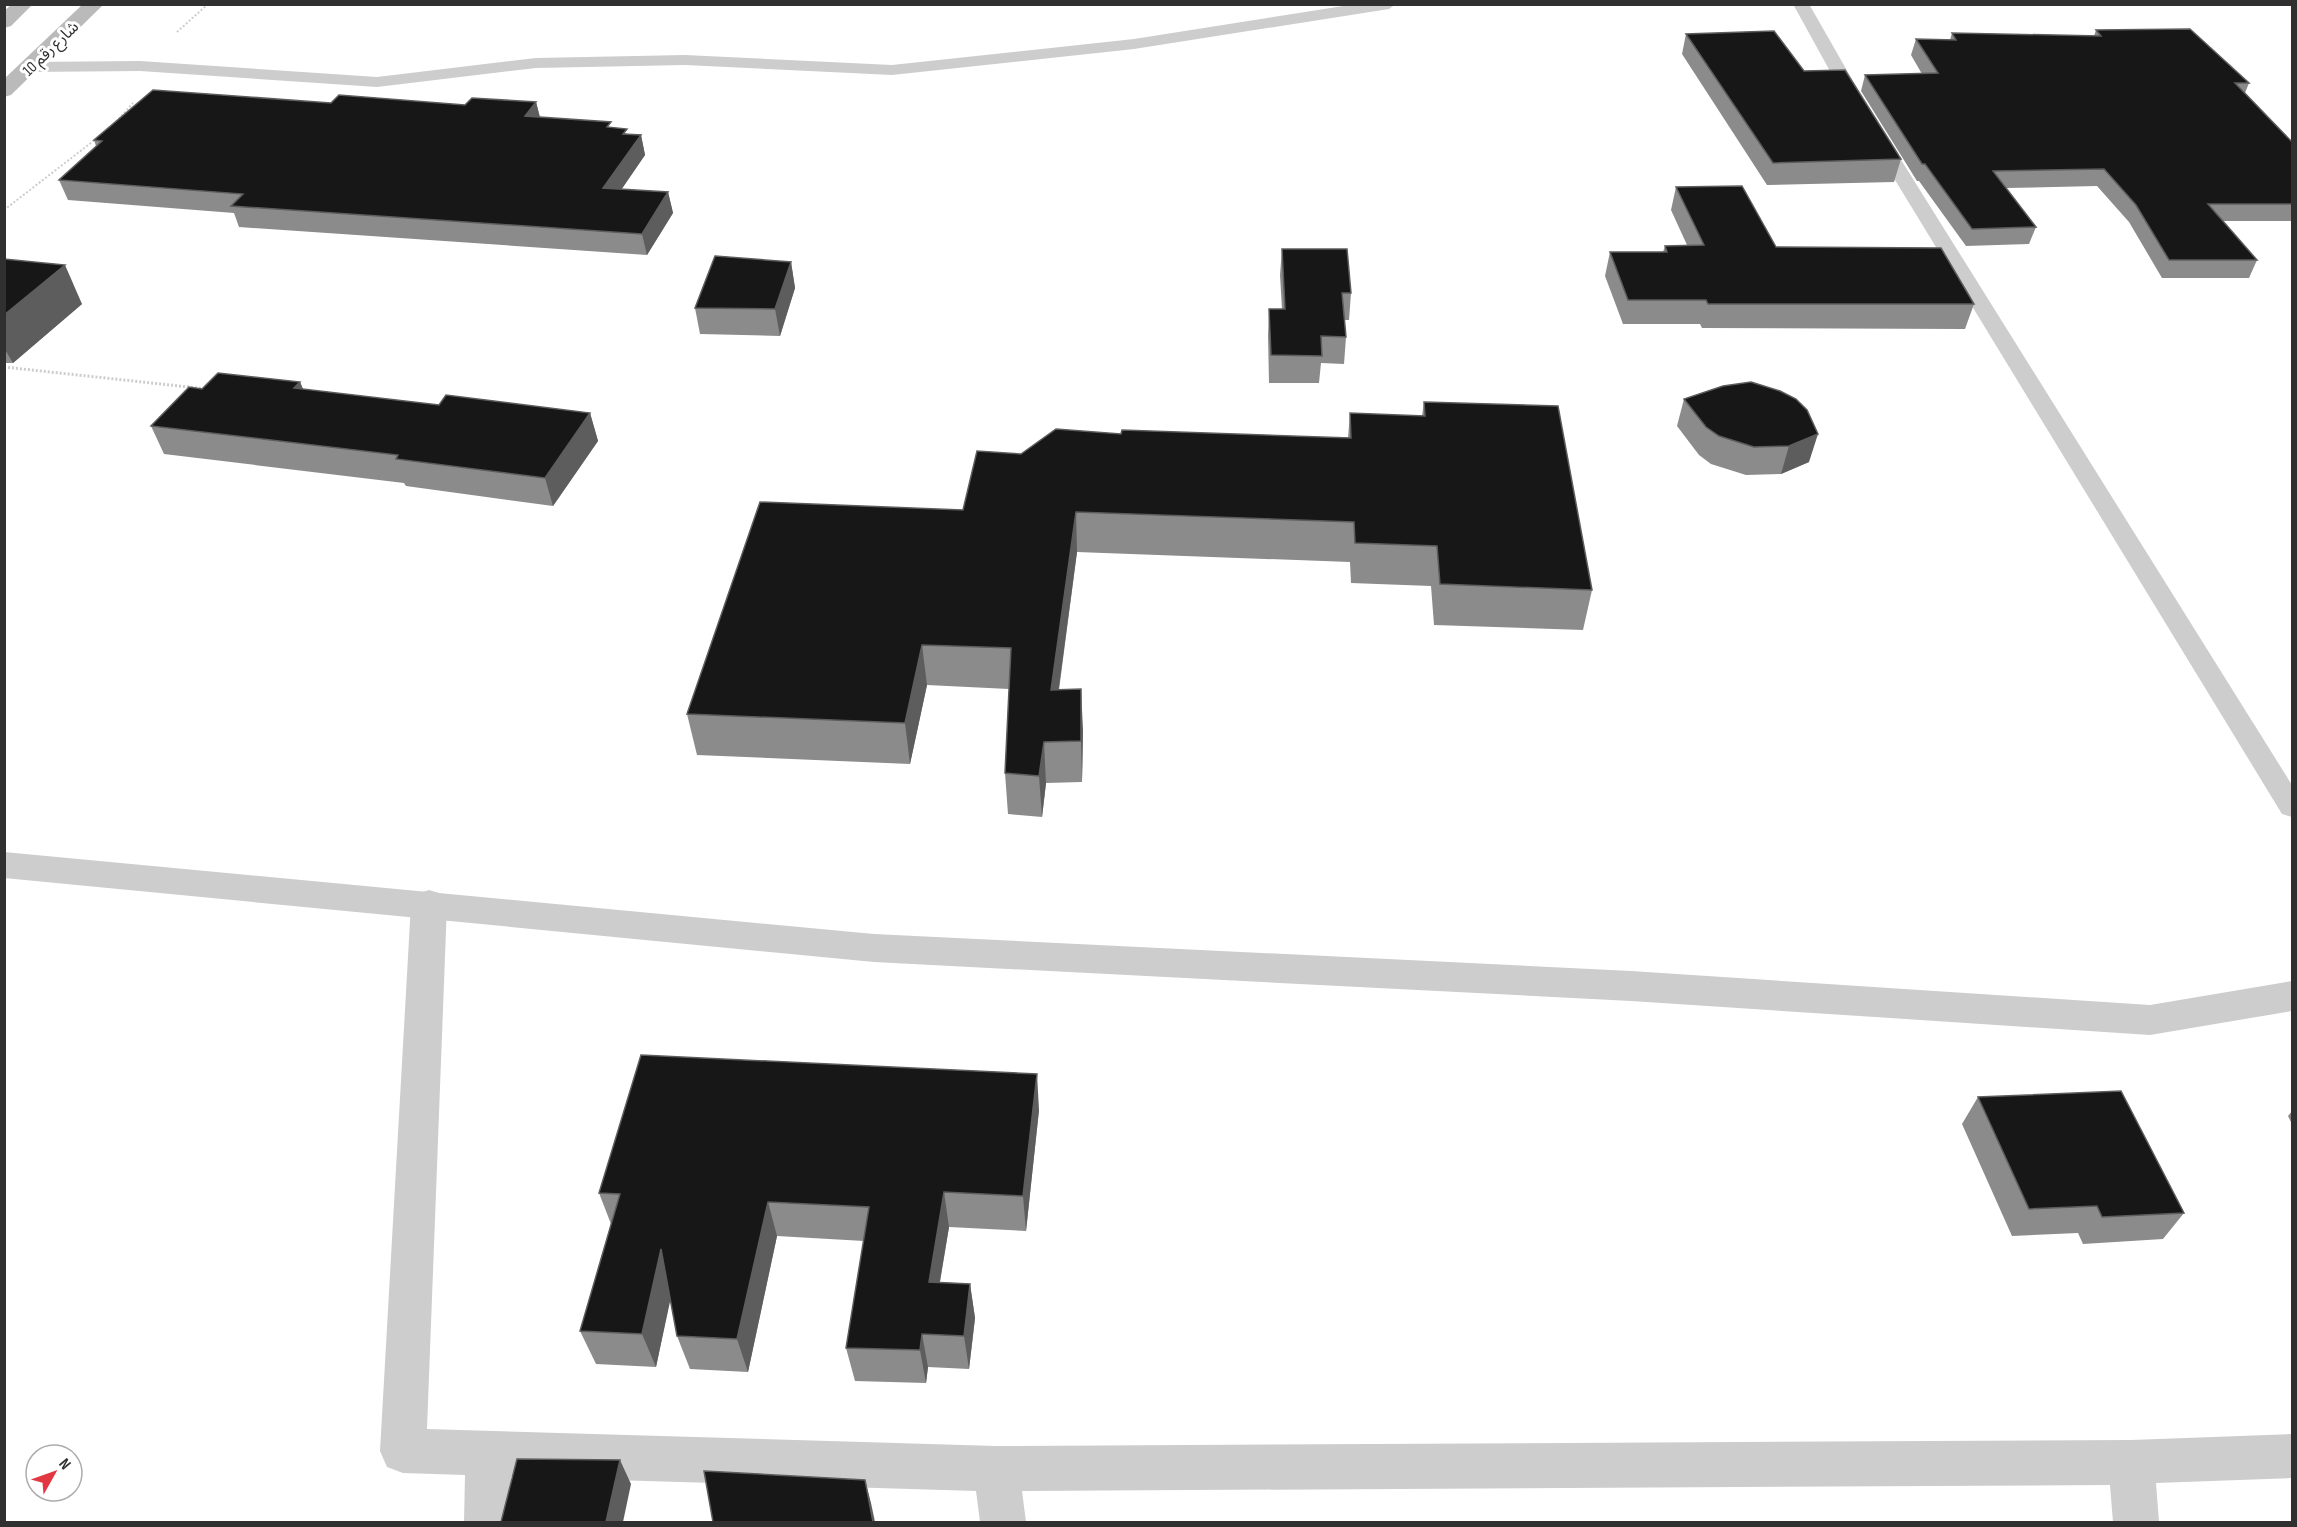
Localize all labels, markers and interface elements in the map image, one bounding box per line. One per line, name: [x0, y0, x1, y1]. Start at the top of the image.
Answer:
street label: شارع رقم 10: [19, 18, 84, 82]
north arrow: [24, 1443, 84, 1503]
text: N: [54, 1455, 74, 1474]

